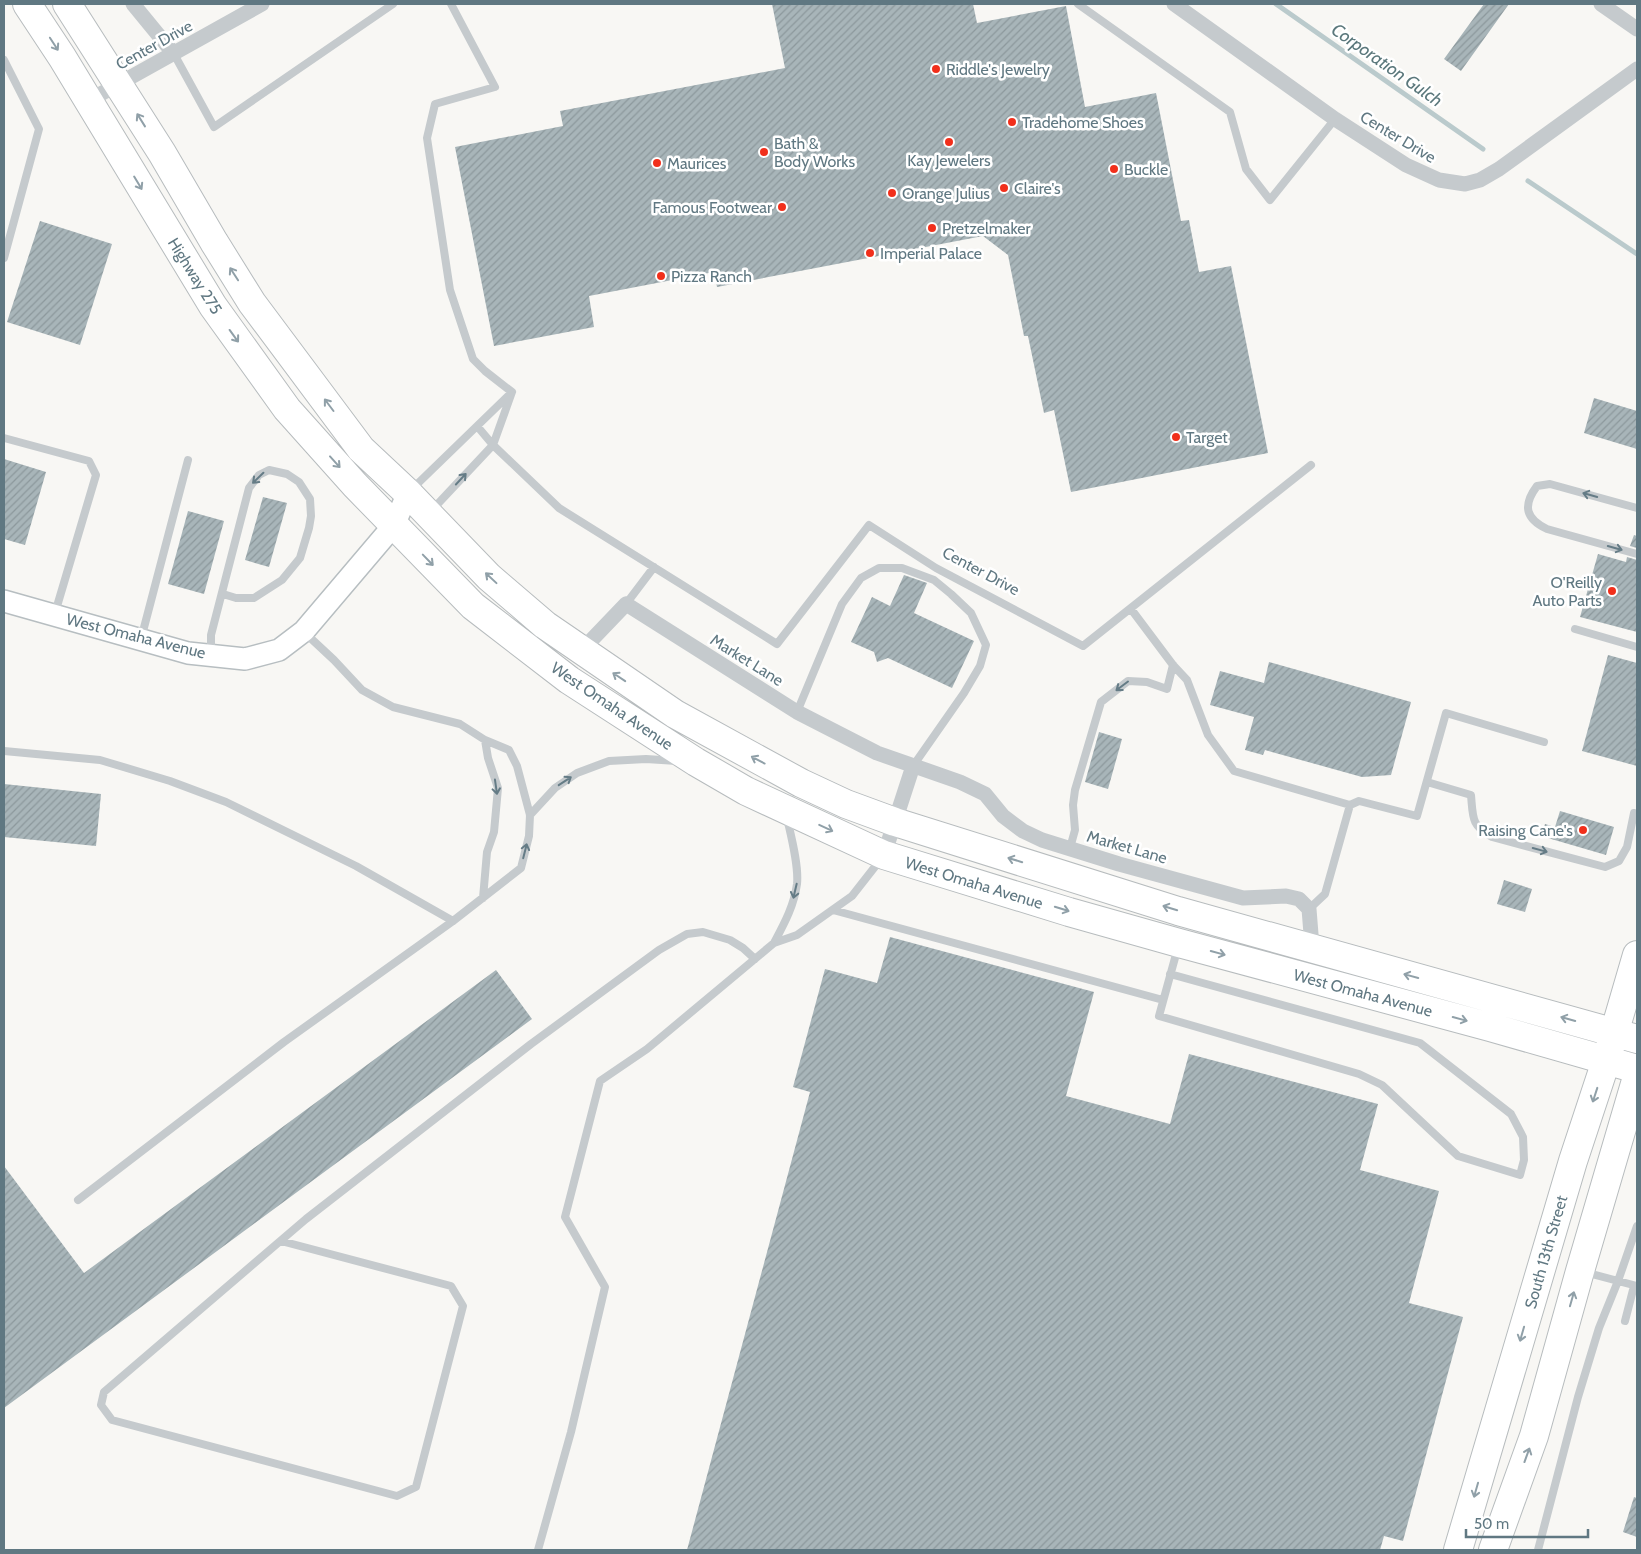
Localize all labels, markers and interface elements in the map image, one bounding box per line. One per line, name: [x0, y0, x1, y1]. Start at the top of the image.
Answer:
street label: Center Drive: [112, 16, 196, 74]
water label: Corporation Gulch: [1327, 19, 1447, 111]
one-way arrow: [49, 37, 59, 51]
place label: Riddle's Jewelry: [946, 60, 1050, 79]
marker: Riddle's Jewelry: [930, 63, 942, 75]
street label: Center Drive: [1357, 107, 1439, 167]
one-way arrow: [135, 113, 145, 127]
place label: Tradehome Shoes: [1022, 113, 1144, 132]
marker: Tradehome Shoes: [1006, 116, 1018, 128]
place label: Bath & Body Works: [774, 134, 855, 171]
marker: Kay Jewelers: [943, 136, 955, 148]
marker: Bath & Body Works: [758, 146, 770, 158]
place label: Kay Jewelers: [907, 151, 991, 170]
place label: Maurices: [667, 154, 727, 173]
marker: Maurices: [651, 157, 663, 169]
place label: Buckle: [1124, 160, 1168, 179]
marker: Buckle: [1108, 163, 1120, 175]
one-way arrow: [134, 176, 144, 190]
place label: Claire's: [1014, 179, 1061, 198]
marker: Claire's: [998, 182, 1010, 194]
place label: Orange Julius: [902, 184, 990, 203]
marker: Orange Julius: [886, 187, 898, 199]
place label: Famous Footwear: [652, 198, 773, 217]
marker: Famous Footwear: [776, 201, 788, 213]
place label: Pretzelmaker: [942, 219, 1032, 238]
marker: Pretzelmaker: [926, 222, 938, 234]
street label: Highway 275: [164, 234, 226, 318]
place label: Imperial Palace: [880, 244, 982, 263]
marker: Imperial Palace: [864, 247, 876, 259]
one-way arrow: [228, 267, 238, 281]
place label: Pizza Ranch: [671, 267, 752, 286]
marker: Pizza Ranch: [655, 270, 667, 282]
one-way arrow: [229, 329, 239, 343]
one-way arrow: [323, 399, 334, 412]
place label: Target: [1186, 428, 1228, 447]
marker: Target: [1170, 431, 1182, 443]
one-way arrow: [329, 456, 341, 469]
one-way arrow: [252, 472, 264, 484]
one-way arrow: [455, 472, 467, 485]
one-way arrow: [1583, 490, 1599, 500]
street label: Center Drive: [939, 543, 1023, 599]
one-way arrow: [1607, 544, 1623, 553]
one-way arrow: [422, 554, 434, 566]
one-way arrow: [484, 572, 497, 584]
place label: O'Reilly Auto Parts: [1533, 573, 1602, 610]
marker: O'Reilly Auto Parts: [1606, 585, 1618, 597]
street label: West Omaha Avenue: [64, 609, 208, 663]
street label: Market Lane: [707, 630, 787, 690]
street label: West Omaha Avenue: [547, 658, 677, 754]
one-way arrow: [612, 671, 626, 682]
one-way arrow: [1115, 681, 1129, 691]
one-way arrow: [751, 755, 766, 765]
one-way arrow: [558, 776, 572, 786]
one-way arrow: [492, 779, 501, 795]
place label: Raising Cane's: [1478, 821, 1573, 840]
one-way arrow: [818, 824, 833, 834]
marker: Raising Cane's: [1577, 824, 1589, 836]
street label: Market Lane: [1085, 827, 1169, 867]
one-way arrow: [521, 843, 530, 859]
one-way arrow: [1532, 846, 1548, 855]
street label: West Omaha Avenue: [903, 853, 1045, 913]
one-way arrow: [1008, 854, 1024, 864]
one-way arrow: [790, 883, 799, 899]
one-way arrow: [1163, 903, 1179, 912]
one-way arrow: [1054, 905, 1070, 915]
one-way arrow: [1210, 949, 1226, 959]
street label: West Omaha Avenue: [1292, 965, 1434, 1021]
one-way arrow: [1404, 970, 1420, 980]
one-way arrow: [1451, 1014, 1467, 1024]
one-way arrow: [1560, 1014, 1576, 1023]
one-way arrow: [1590, 1087, 1599, 1103]
street label: South 13th Street: [1521, 1193, 1571, 1311]
one-way arrow: [1568, 1291, 1578, 1307]
one-way arrow: [1517, 1326, 1527, 1342]
one-way arrow: [1523, 1448, 1532, 1463]
one-way arrow: [1471, 1482, 1481, 1498]
scale bar: [1466, 1506, 1588, 1538]
text: 50 m: [1474, 1515, 1509, 1533]

